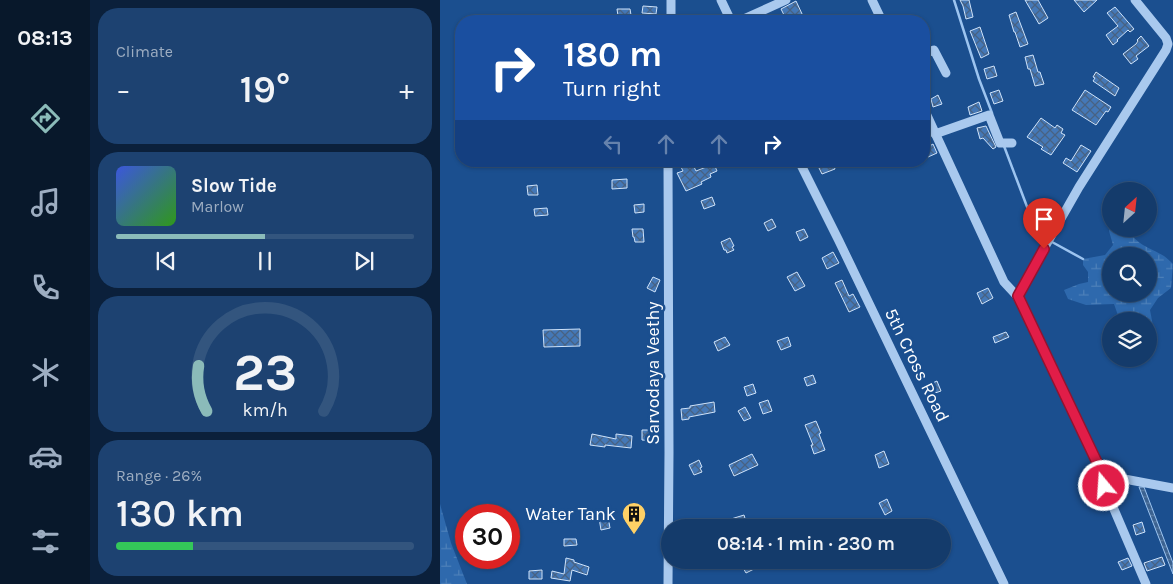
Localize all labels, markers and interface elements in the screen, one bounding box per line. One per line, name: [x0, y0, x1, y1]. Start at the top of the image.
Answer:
text: 08:13: [17, 25, 73, 51]
text: 180 m: [563, 34, 662, 75]
icon: right: [480, 35, 545, 100]
text: Climate: [116, 42, 173, 61]
text: 19°: [240, 67, 290, 112]
text: −: [116, 73, 131, 106]
text: +: [399, 73, 414, 106]
text: Turn right: [563, 76, 661, 102]
icon: directions: [28, 101, 63, 136]
icon: left: [599, 130, 627, 158]
icon: ahead: [652, 130, 680, 158]
icon: ahead: [705, 130, 733, 158]
icon: right: [758, 130, 786, 158]
text: Slow Tide: [191, 175, 277, 197]
north arrow: [1102, 182, 1158, 238]
map controls: [1102, 182, 1157, 367]
icon: music: [28, 185, 63, 220]
text: Marlow: [191, 197, 244, 216]
pin: [1023, 198, 1065, 249]
icon: arrive: [1030, 205, 1058, 233]
icon: previous: [152, 247, 180, 275]
icon: pause: [251, 247, 279, 275]
icon: next: [350, 247, 378, 275]
button: search: [1102, 247, 1157, 302]
icon: phone: [28, 270, 63, 305]
street label: Sarvodaya Veethy: [642, 301, 664, 445]
street label: 5th Cross Road: [880, 304, 954, 426]
button: layers: [1102, 312, 1157, 367]
text: 23: [233, 342, 297, 403]
icon: climate: [28, 355, 63, 390]
text: km/h: [242, 400, 288, 421]
icon: car: [28, 439, 63, 474]
position arrow: [1077, 459, 1129, 511]
text: Range · 26%: [116, 466, 202, 485]
text: 130 km: [116, 491, 244, 536]
building icon: Water Tank: [621, 501, 647, 535]
place label: Water Tank: [525, 503, 616, 525]
speed limit sign: 30: [455, 504, 520, 569]
icon: filters: [28, 524, 63, 559]
text: 08:14 · 1 min · 230 m: [717, 533, 895, 555]

